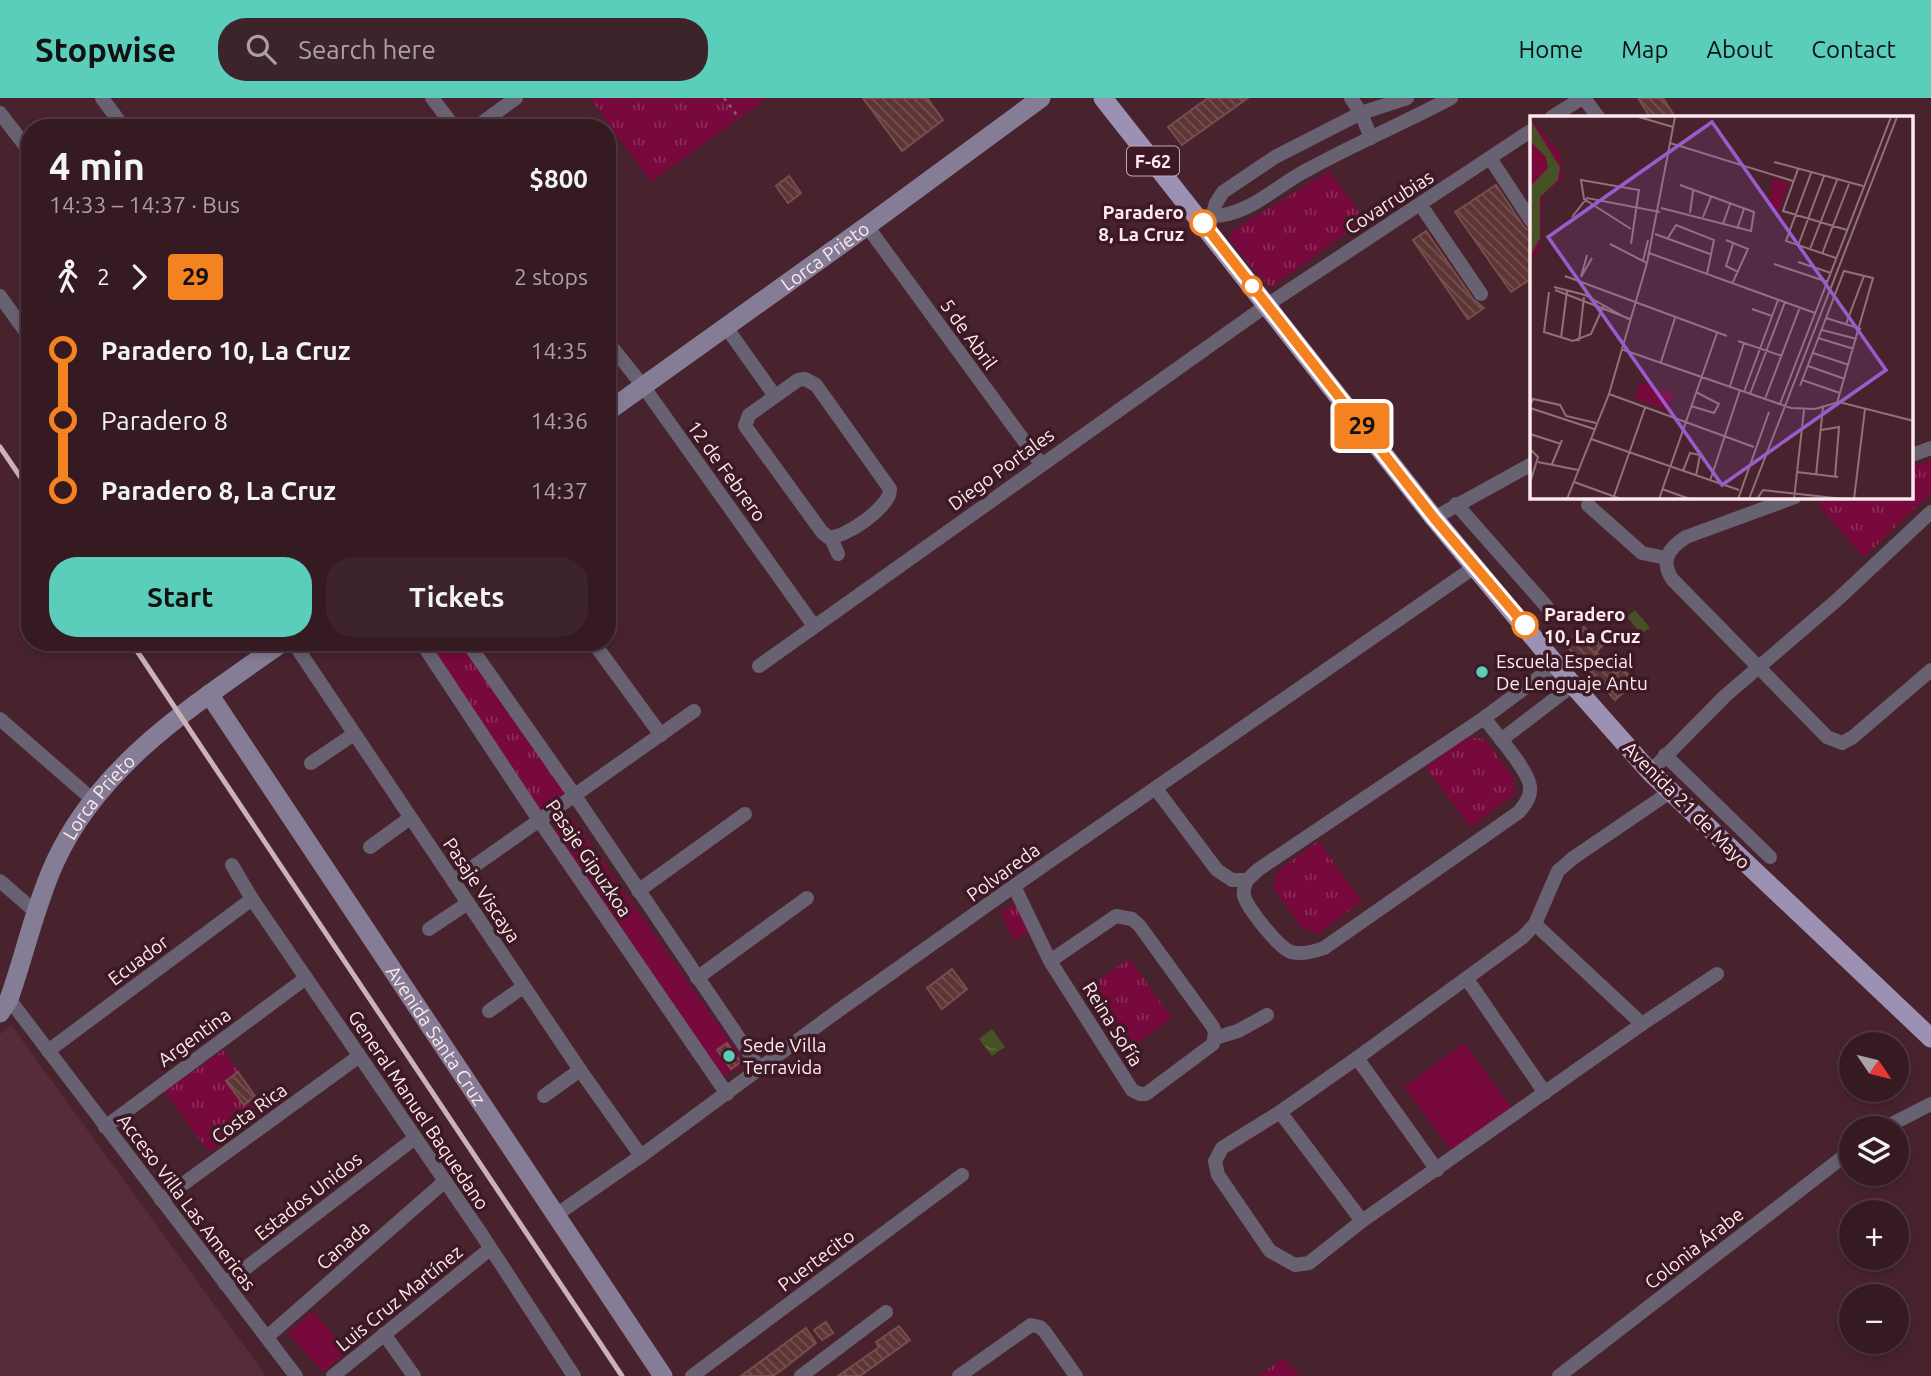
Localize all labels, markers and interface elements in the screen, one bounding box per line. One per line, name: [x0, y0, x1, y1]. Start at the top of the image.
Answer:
search box: [218, 18, 708, 81]
icon: search: [242, 30, 280, 68]
text: Stopwise: [35, 31, 176, 68]
text: Search here: [298, 35, 436, 64]
text: Home: [1518, 36, 1583, 63]
text: Map: [1621, 36, 1668, 63]
text: About: [1706, 36, 1773, 63]
text: Contact: [1811, 36, 1896, 63]
inset map: [1530, 116, 1913, 499]
text: 4 min: [49, 145, 145, 187]
road number: F-62: [1127, 146, 1179, 176]
text: $800: [529, 164, 588, 193]
street label: Covarrubias: [1341, 165, 1437, 239]
text: 14:33 – 14:37 · Bus: [49, 192, 240, 217]
place label: Paradero 8, La Cruz: [1098, 201, 1184, 245]
marker: Paradero 8, La Cruz: [1190, 210, 1216, 236]
street label: Lorca Prieto: [777, 217, 873, 295]
icon: walk: [49, 258, 87, 296]
icon: forward: [120, 258, 158, 296]
text: 29: [182, 263, 209, 290]
text: 2: [97, 264, 110, 289]
text: 2 stops: [514, 264, 588, 289]
unlabelled marker: [1242, 276, 1262, 296]
street label: 5 de Abril: [936, 295, 1002, 373]
text: Paradero 10, La Cruz: [101, 336, 351, 365]
text: 14:35: [530, 338, 588, 363]
line badge: 29: [1330, 403, 1394, 449]
text: Paradero 8: [101, 406, 228, 435]
text: 14:36: [530, 408, 588, 433]
text: 29: [1348, 412, 1376, 439]
street label: 12 de Febrero: [683, 416, 771, 526]
street label: Diego Portales: [944, 423, 1058, 515]
text: Paradero 8, La Cruz: [101, 476, 336, 505]
text: 14:37: [530, 478, 588, 503]
button: Start: [49, 557, 312, 637]
button: Tickets: [326, 557, 588, 637]
place label: Paradero 10, La Cruz: [1544, 603, 1640, 647]
marker: Paradero 10, La Cruz: [1512, 612, 1538, 638]
place label: Escuela Especial De Lenguaje Antu: [1496, 650, 1648, 694]
marker: Escuela Especial De Lenguaje Antu: [1474, 664, 1490, 680]
street label: Avenida 21 de Mayo: [1619, 737, 1755, 873]
street label: Lorca Prieto: [58, 750, 139, 843]
street label: Pasaje Gipuzkoa: [542, 795, 636, 921]
street label: Pasaje Viscaya: [439, 834, 525, 946]
street label: Polvareda: [962, 838, 1044, 906]
street label: Ecuador: [104, 930, 172, 990]
street label: Avenida Santa Cruz: [382, 961, 491, 1110]
street label: Reina Sofía: [1078, 978, 1148, 1070]
street label: Argentina: [153, 1003, 235, 1071]
street label: General Manuel Baquedano: [344, 1006, 494, 1214]
north arrow: [1839, 1032, 1909, 1102]
map controls: [1839, 1032, 1909, 1354]
place label: Sede Villa Terravida: [743, 1034, 826, 1078]
marker: Sede Villa Terravida: [721, 1048, 737, 1064]
street label: Costa Rica: [207, 1078, 291, 1148]
street label: Acceso Villa Las Americas: [113, 1109, 261, 1295]
button: layers: [1839, 1116, 1909, 1186]
street label: Estados Unidos: [250, 1147, 366, 1245]
button: +: [1839, 1200, 1909, 1270]
street label: Colonia Árabe: [1640, 1203, 1748, 1293]
street label: Canada: [312, 1216, 374, 1274]
street label: Puertecito: [774, 1224, 858, 1296]
street label: Luis Cruz Martínez: [331, 1240, 467, 1356]
button: −: [1839, 1284, 1909, 1354]

